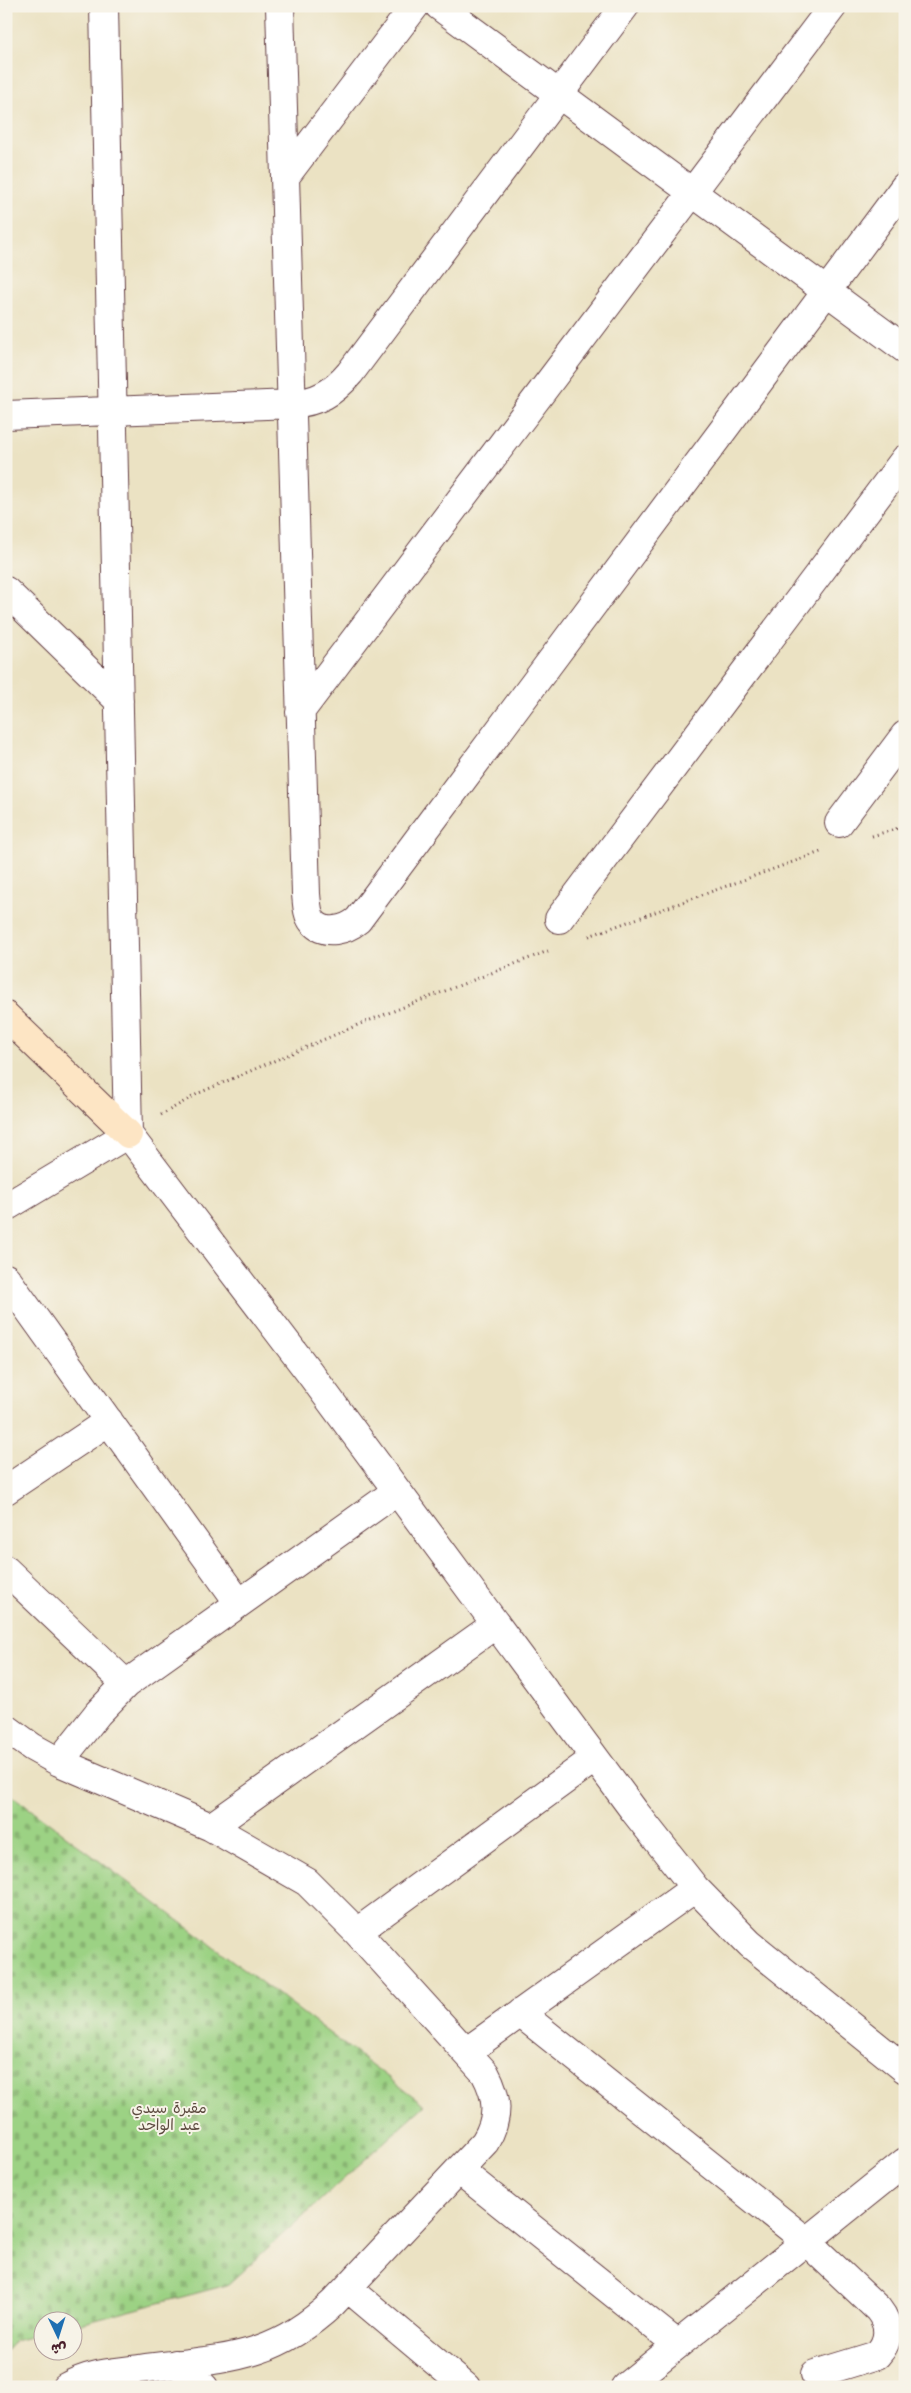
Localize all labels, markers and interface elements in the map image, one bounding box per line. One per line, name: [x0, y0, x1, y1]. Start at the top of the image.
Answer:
park label: مقبرة سيدي عبد الواحد: [131, 2098, 207, 2136]
north arrow: [32, 2310, 82, 2360]
text: ش: [50, 2337, 67, 2358]

